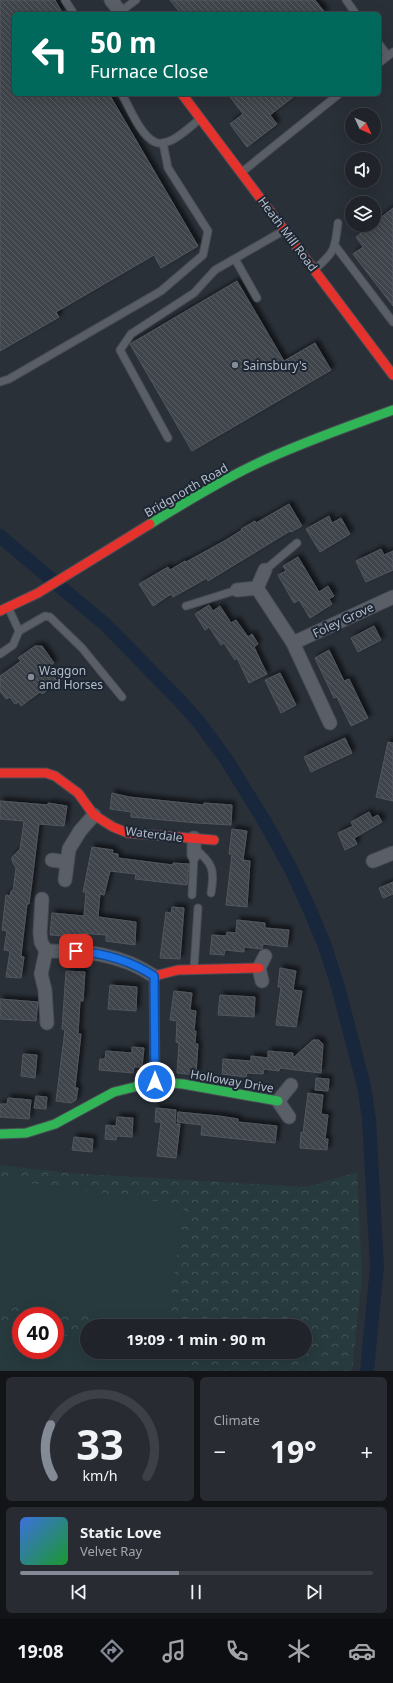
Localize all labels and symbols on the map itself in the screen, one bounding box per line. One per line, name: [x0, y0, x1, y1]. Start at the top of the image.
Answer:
north arrow: [345, 108, 381, 144]
street label: Heath Mill Road: [254, 193, 322, 275]
place label: Sainsbury's: [243, 357, 307, 374]
marker: Sainsbury's: [230, 360, 240, 370]
street label: Bridgnorth Road: [141, 459, 231, 521]
street label: Foley Grove: [310, 598, 377, 642]
place label: Waggon and Horses: [39, 662, 103, 693]
marker: Waggon and Horses: [26, 672, 36, 682]
street label: Waterdale: [124, 822, 184, 846]
pin: [59, 934, 93, 968]
position arrow: [134, 1061, 176, 1103]
street label: Holloway Drive: [189, 1065, 275, 1097]
speed limit sign: 40: [12, 1307, 64, 1359]

